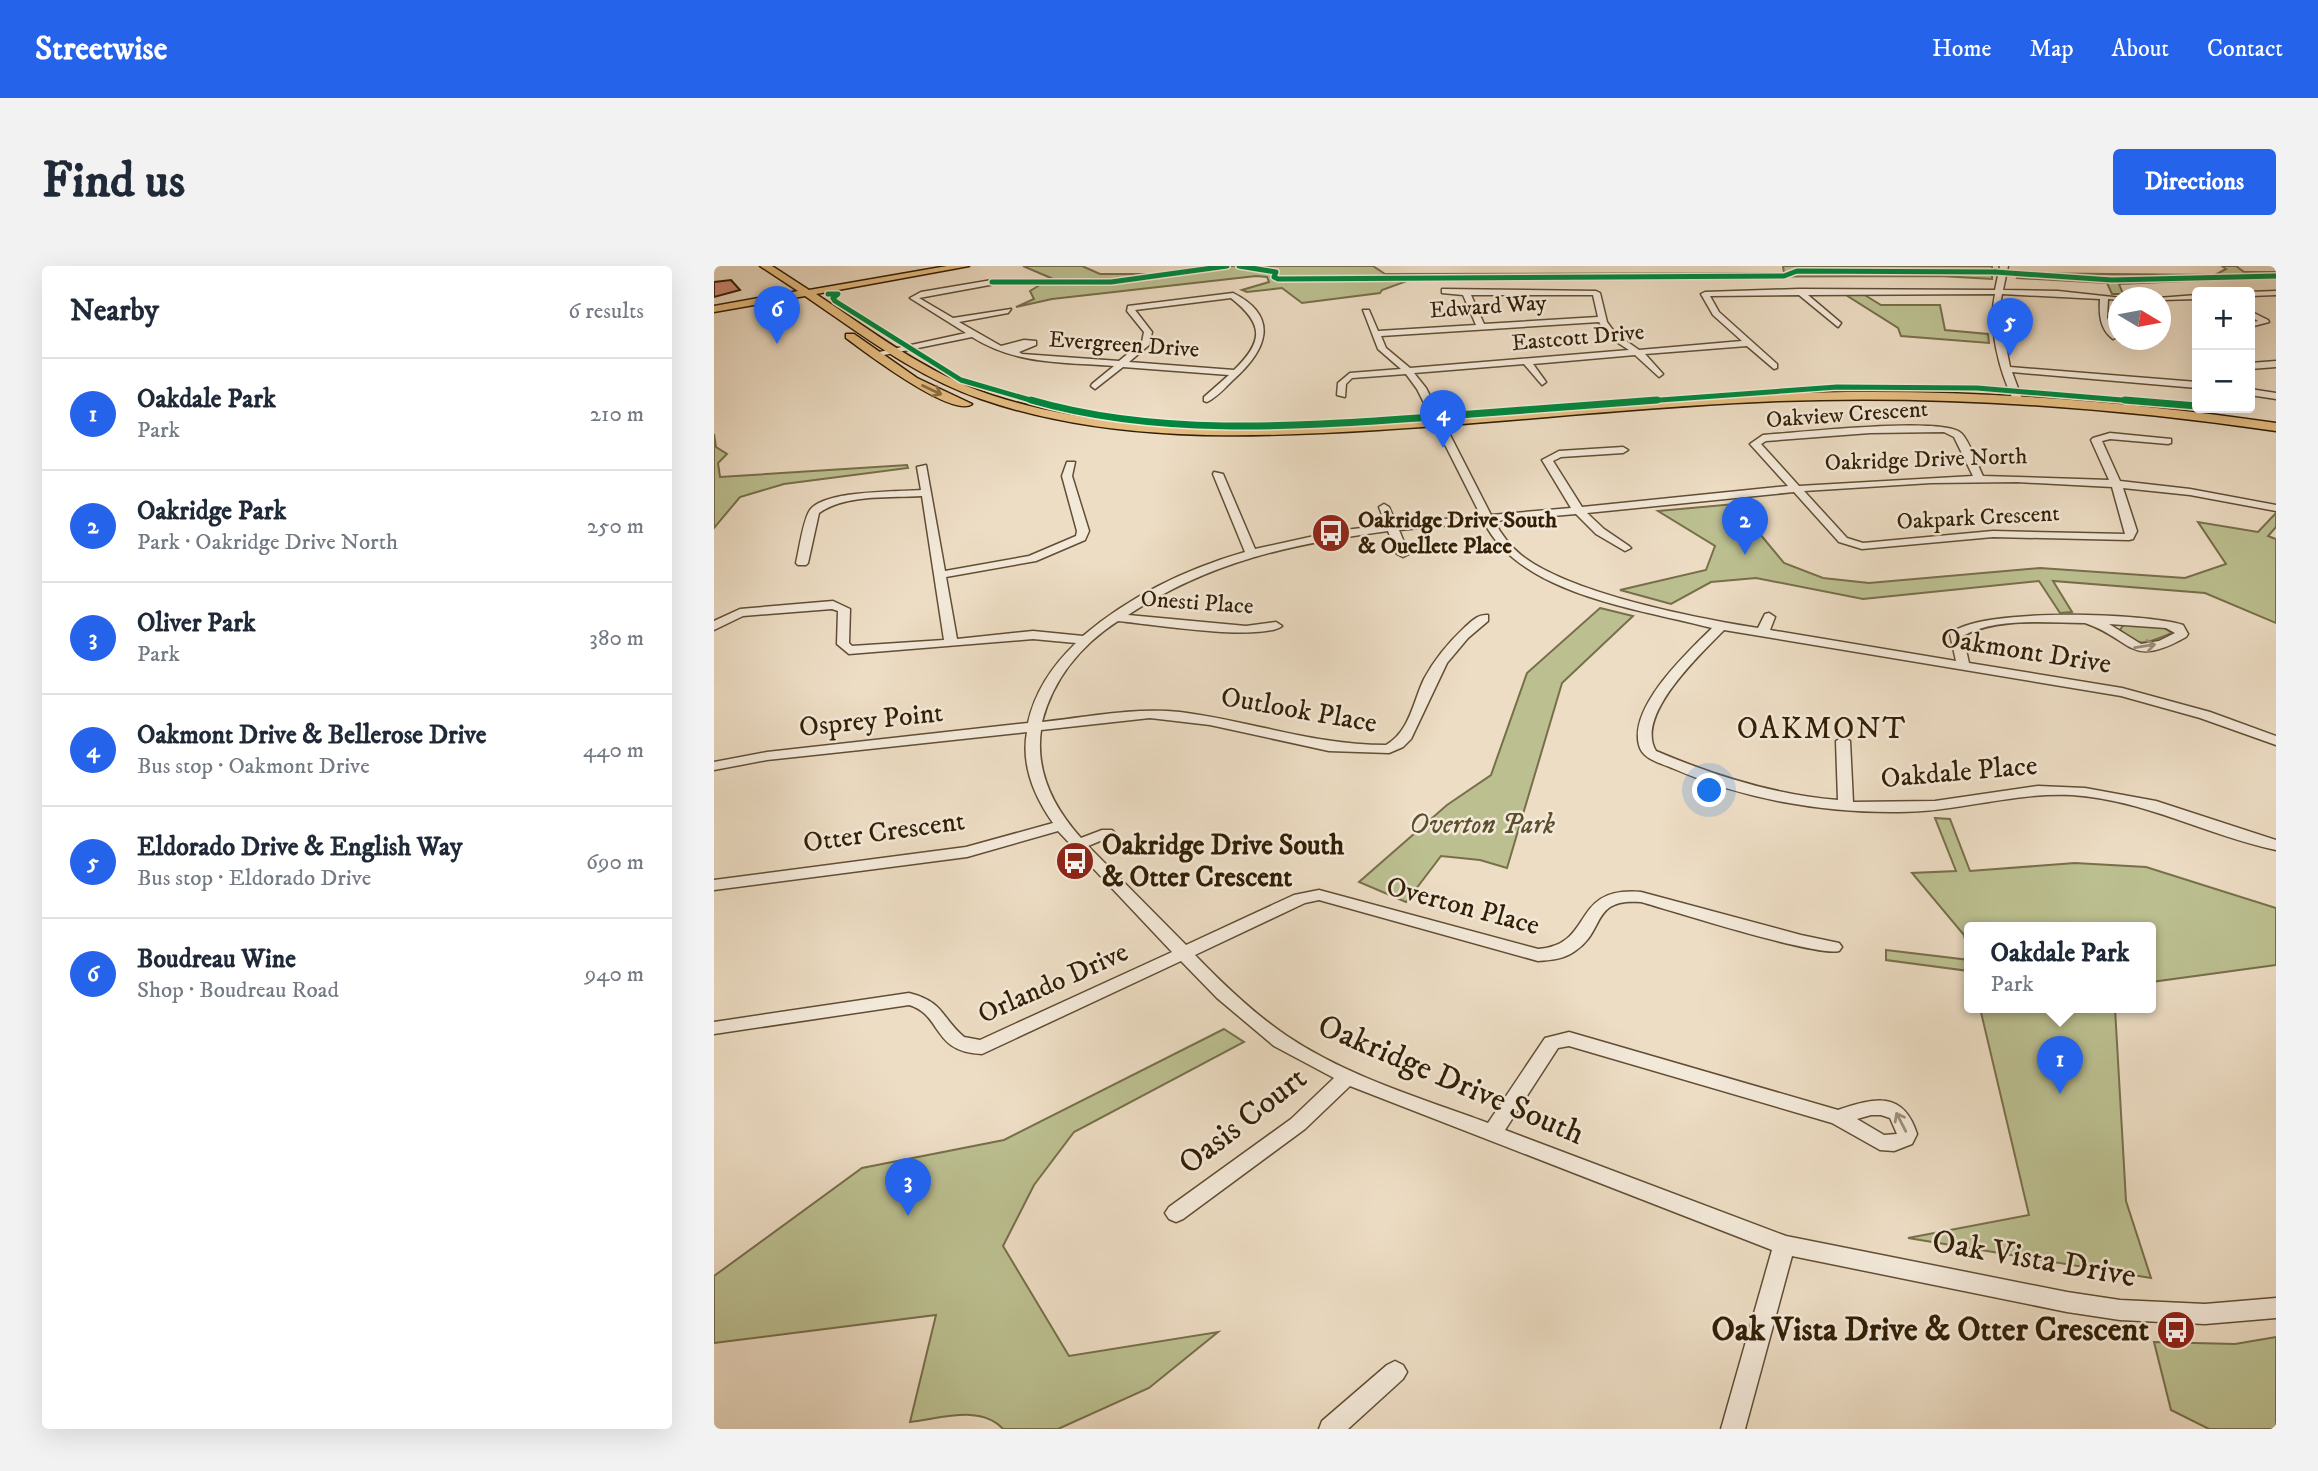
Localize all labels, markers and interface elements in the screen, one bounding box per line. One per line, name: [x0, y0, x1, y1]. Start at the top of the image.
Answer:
text: Streetwise: [35, 29, 167, 70]
text: Home: [1932, 34, 1991, 64]
text: Map: [2029, 34, 2074, 64]
text: About: [2112, 34, 2169, 64]
text: Contact: [2207, 34, 2283, 64]
button: Directions: [2113, 149, 2276, 215]
text: Find us: [42, 151, 185, 213]
pin: 6: [754, 286, 800, 344]
north arrow: [2108, 287, 2171, 350]
map controls: [2192, 287, 2255, 413]
button: +: [2192, 287, 2255, 350]
street label: Edward Way: [1428, 288, 1548, 326]
text: Nearby: [70, 293, 159, 330]
text: 6 results: [568, 297, 644, 326]
pin: 5: [1987, 298, 2033, 356]
street label: Eastcott Drive: [1510, 318, 1646, 358]
street label: Evergreen Drive: [1048, 325, 1200, 365]
button: −: [2192, 350, 2255, 413]
text: Oakdale Park: [137, 383, 276, 416]
one-way arrow: [921, 384, 942, 397]
pin: 4: [1420, 390, 1466, 448]
street label: Oakview Crescent: [1765, 395, 1929, 435]
text: 1: [89, 400, 97, 429]
text: 210 m: [590, 400, 644, 429]
text: Park: [137, 416, 180, 445]
street label: Oakridge Drive North: [1824, 442, 2028, 478]
text: Oakridge Park: [137, 495, 286, 528]
pin: 2: [1722, 497, 1768, 555]
street label: Oakpark Crescent: [1896, 499, 2060, 537]
place label: Oakridge Drive South & Ouellete Place: [1358, 506, 1558, 561]
text: 2: [87, 512, 99, 541]
text: 250 m: [587, 512, 644, 541]
bus stop icon: Oakridge Drive South & Ouellete Place: [1310, 512, 1352, 554]
text: Park · Oakridge Drive North: [137, 528, 398, 557]
street label: Onesti Place: [1140, 585, 1254, 621]
text: Oliver Park: [137, 607, 256, 640]
street label: Oakmont Drive: [1938, 620, 2114, 682]
text: 3: [89, 624, 97, 653]
text: 380 m: [589, 624, 644, 653]
one-way arrow: [2134, 639, 2156, 652]
text: Park: [137, 640, 180, 669]
street label: Outlook Place: [1218, 679, 1380, 741]
street label: Osprey Point: [797, 695, 945, 745]
district label: OAKMONT: [1737, 711, 1907, 748]
text: Oakmont Drive & Bellerose Drive: [137, 719, 487, 752]
text: 4: [86, 736, 100, 765]
text: 440 m: [583, 736, 644, 765]
street label: Oakdale Place: [1879, 748, 2039, 796]
text: Bus stop · Oakmont Drive: [137, 752, 370, 781]
your location: [1692, 773, 1726, 807]
street label: Otter Crescent: [801, 803, 967, 861]
park label: Overton Park: [1409, 807, 1555, 842]
place label: Oakridge Drive South & Otter Crescent: [1102, 828, 1345, 895]
text: Eldorado Drive & English Way: [137, 831, 462, 864]
bus stop icon: Oakridge Drive South & Otter Crescent: [1054, 840, 1096, 882]
text: 5: [87, 848, 99, 877]
text: 690 m: [586, 848, 644, 877]
text: Bus stop · Eldorado Drive: [137, 864, 371, 893]
street label: Overton Place: [1382, 869, 1544, 943]
popup: [1964, 922, 2156, 1013]
street label: Orlando Drive: [972, 934, 1134, 1032]
text: Oakdale Park: [1991, 937, 2129, 970]
text: Boudreau Wine: [137, 943, 296, 976]
text: 6: [87, 960, 99, 989]
text: 940 m: [585, 960, 644, 989]
text: Park: [1991, 970, 2034, 999]
text: Shop · Boudreau Road: [137, 976, 339, 1005]
street label: Oakridge Drive South: [1312, 1005, 1590, 1155]
pin: 1: [2037, 1036, 2083, 1094]
street label: Oasis Court: [1171, 1058, 1315, 1184]
one-way arrow: [1894, 1112, 1908, 1132]
pin: 3: [885, 1158, 931, 1216]
street label: Oak Vista Drive: [1929, 1221, 2139, 1297]
bus stop icon: Oak Vista Drive & Otter Crescent: [2155, 1309, 2197, 1351]
place label: Oak Vista Drive & Otter Crescent: [1712, 1310, 2149, 1351]

